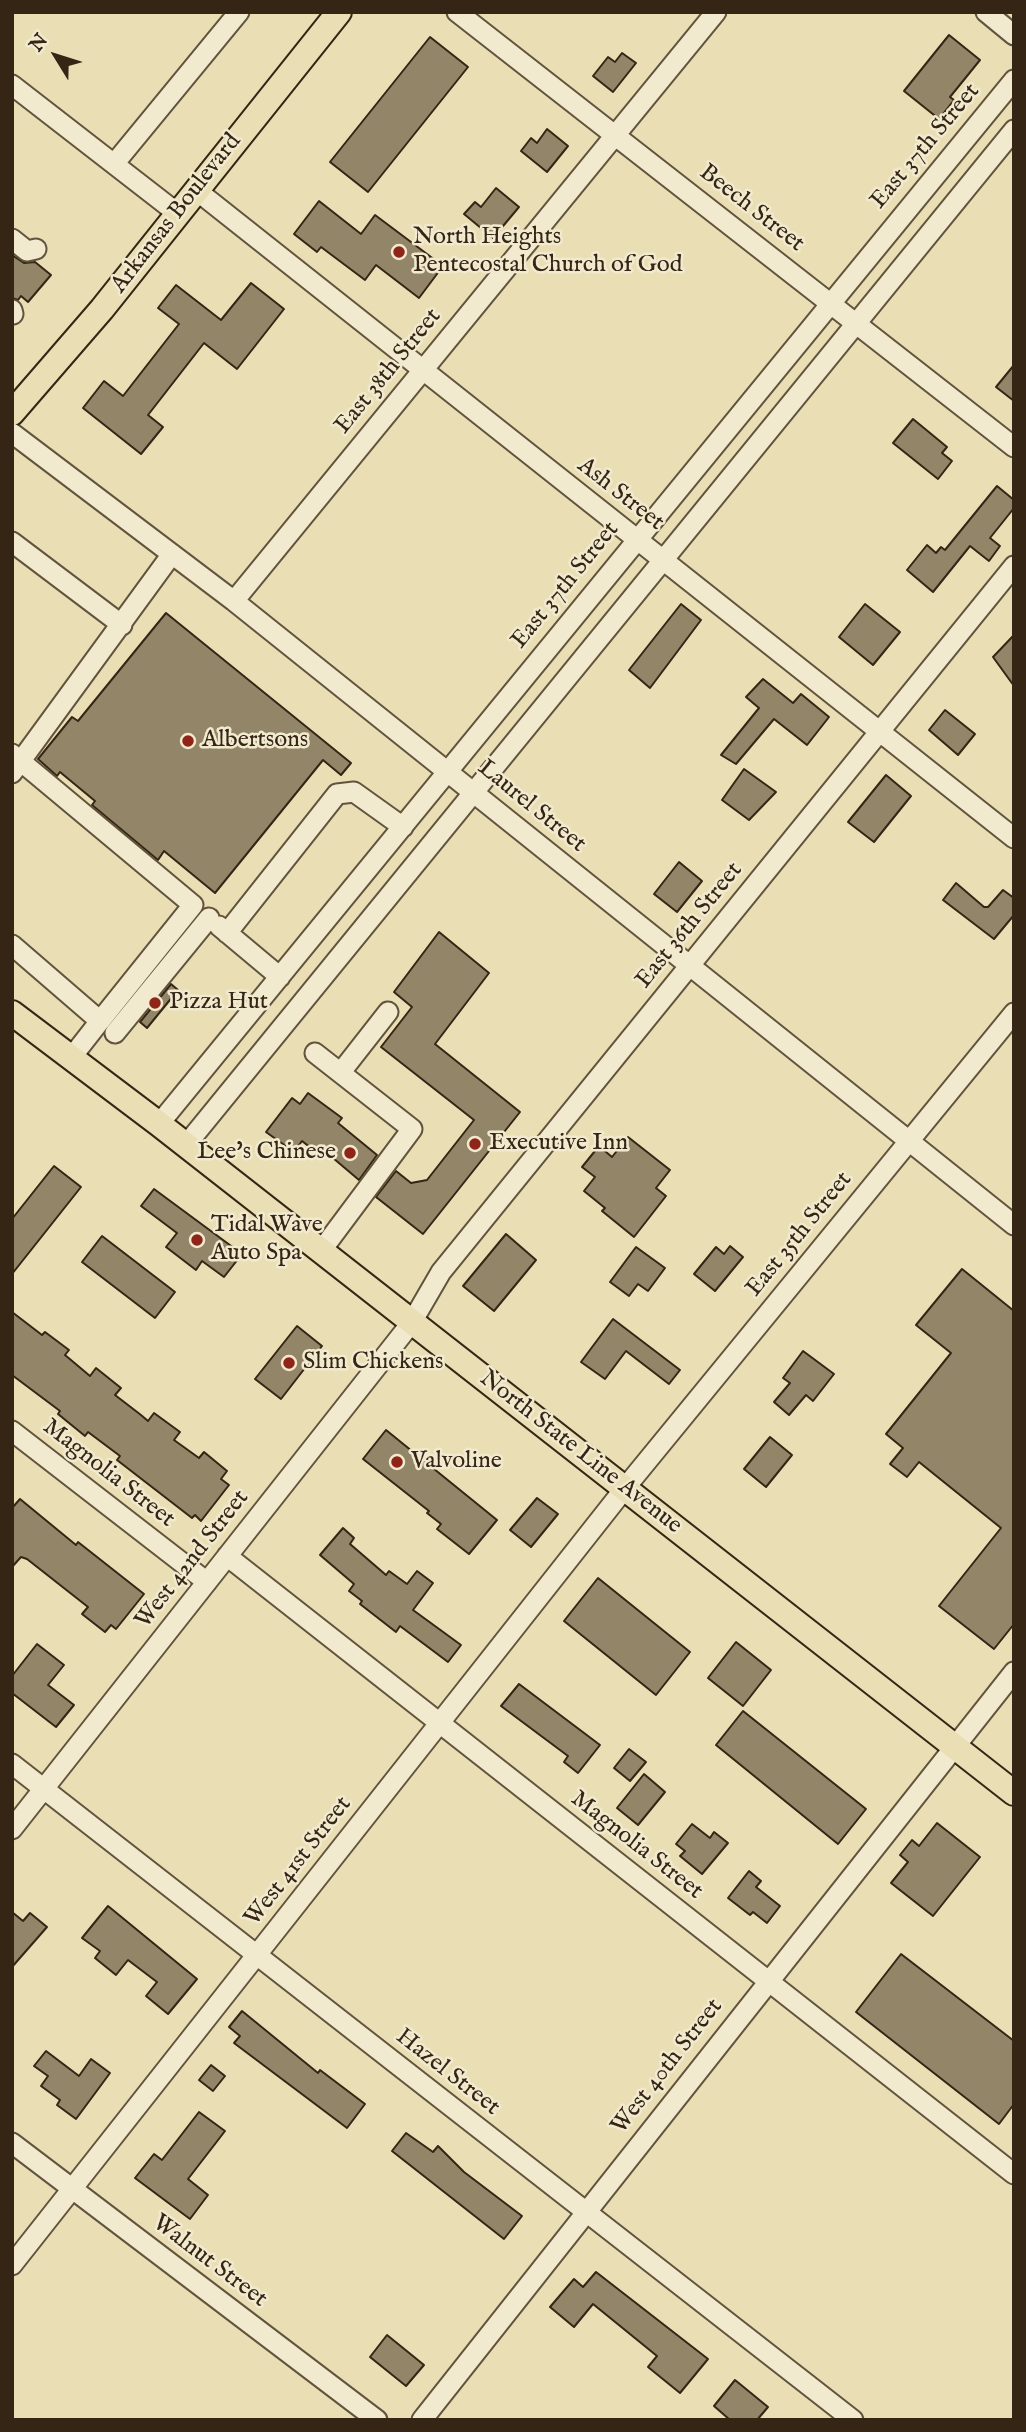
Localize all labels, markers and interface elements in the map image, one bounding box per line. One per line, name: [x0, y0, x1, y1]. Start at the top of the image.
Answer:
north arrow: [21, 21, 91, 91]
text: N: [25, 29, 54, 57]
street label: East 37th Street: [865, 78, 987, 216]
street label: Arkansas Boulevard: [106, 128, 248, 300]
street label: Beech Street: [693, 159, 809, 259]
place label: North Heights Pentecostal Church of God: [413, 224, 683, 280]
marker: North Heights Pentecostal Church of God: [391, 244, 407, 260]
street label: East 38th Street: [330, 303, 448, 441]
street label: Ash Street: [571, 452, 669, 538]
street label: East 37th Street: [506, 517, 626, 655]
place label: Albertsons: [202, 727, 308, 755]
marker: Albertsons: [180, 733, 196, 749]
street label: Laurel Street: [471, 755, 591, 859]
street label: East 36th Street: [630, 857, 750, 995]
place label: Pizza Hut: [169, 989, 268, 1017]
marker: Pizza Hut: [147, 995, 163, 1011]
place label: Executive Inn: [489, 1130, 628, 1158]
marker: Executive Inn: [467, 1136, 483, 1152]
place label: Lee's Chinese: [197, 1139, 336, 1167]
marker: Lee's Chinese: [342, 1145, 358, 1161]
street label: East 35th Street: [741, 1167, 859, 1303]
place label: Tidal Wave Auto Spa: [211, 1212, 323, 1268]
marker: Tidal Wave Auto Spa: [189, 1232, 205, 1248]
place label: Slim Chickens: [303, 1349, 444, 1377]
marker: Slim Chickens: [281, 1355, 297, 1371]
street label: North State Line Avenue: [473, 1365, 687, 1541]
street label: Magnolia Street: [36, 1413, 180, 1535]
place label: Valvoline: [411, 1448, 502, 1476]
marker: Valvoline: [389, 1454, 405, 1470]
street label: West 42nd Street: [130, 1485, 256, 1635]
street label: Magnolia Street: [564, 1785, 708, 1907]
street label: West 41st Street: [239, 1791, 359, 1933]
street label: West 40th Street: [606, 1994, 730, 2140]
street label: Hazel Street: [389, 2023, 505, 2123]
street label: Walnut Street: [146, 2209, 272, 2315]

